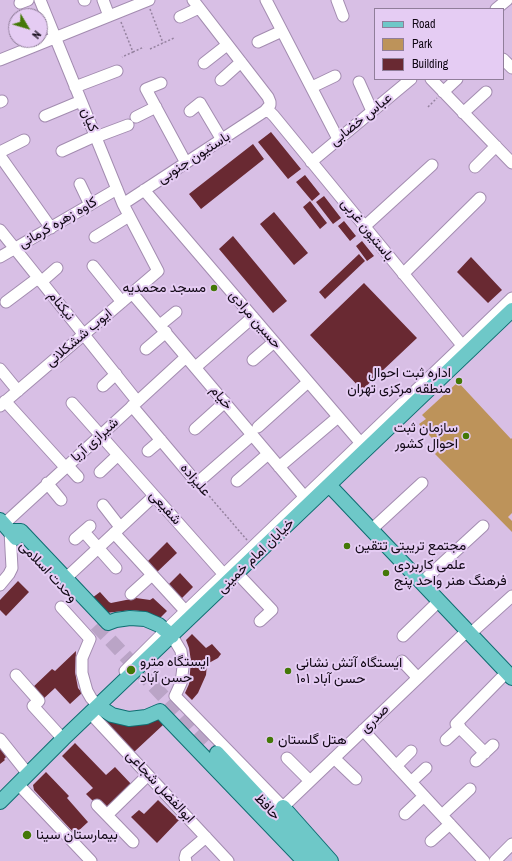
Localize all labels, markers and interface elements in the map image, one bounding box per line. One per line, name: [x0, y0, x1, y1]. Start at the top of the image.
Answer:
north arrow: [8, 8, 48, 48]
legend: [374, 8, 504, 80]
text: Road: [412, 16, 436, 32]
text: N: [29, 28, 44, 42]
text: Park: [412, 36, 432, 52]
text: Building: [412, 56, 448, 72]
street label: عباس خضابی: [327, 90, 395, 150]
street label: کیان: [77, 106, 101, 134]
street label: باستیون جنوبی: [154, 128, 234, 188]
street label: کاوه زهره کرمانی: [16, 194, 100, 252]
street label: باستیون غربی: [337, 195, 397, 265]
place label: مسجد محمدیه: [122, 280, 206, 296]
marker: مسجد محمدیه: [209, 283, 219, 293]
street label: حسین مرادی: [225, 287, 285, 353]
street label: نیکنام: [44, 288, 78, 324]
street label: ایوب ششکلانی: [42, 305, 116, 371]
place label: اداره ثبت احوال منطقه مركزی تهران: [347, 365, 451, 398]
marker: اداره ثبت احوال منطقه مركزی تهران: [454, 376, 464, 386]
street label: خیام: [206, 382, 236, 414]
street label: شیرازی آریا: [68, 414, 122, 466]
place label: سازمان ثبت احوال کشور: [394, 420, 458, 452]
marker: سازمان ثبت احوال کشور: [461, 431, 471, 441]
street label: علیزاده: [176, 460, 214, 500]
street label: شفیعی: [145, 487, 185, 529]
street label: خیابان امام خمینی: [214, 515, 298, 597]
street label: وحدت اسلامی: [15, 538, 81, 606]
place label: مجتمع ترییتی تتقین: [355, 538, 466, 554]
marker: مجتمع ترییتی تتقین: [342, 541, 352, 551]
place label: علمی کاربردی فرهنگ هنر واحد پنج: [394, 557, 507, 590]
marker: علمی کاربردی فرهنگ هنر واحد پنج: [381, 568, 391, 578]
place label: ایستگاه مترو حسن آباد: [140, 654, 209, 686]
place label: ایستگاه آتش نشانی ۱۰۱ حسن آباد: [296, 655, 402, 688]
marker: ایستگاه مترو حسن آباد: [125, 664, 137, 676]
marker: ایستگاه آتش نشانی ۱۰۱ حسن آباد: [283, 666, 293, 676]
street label: صدری: [357, 701, 393, 737]
place label: هتل گلستان: [278, 732, 347, 748]
marker: هتل گلستان: [265, 735, 275, 745]
street label: ابوالفضل شجاعی: [122, 747, 198, 827]
street label: حافظ: [251, 790, 283, 824]
place label: بیمارستان سینا: [36, 827, 118, 843]
marker: بیمارستان سینا: [21, 829, 33, 841]

